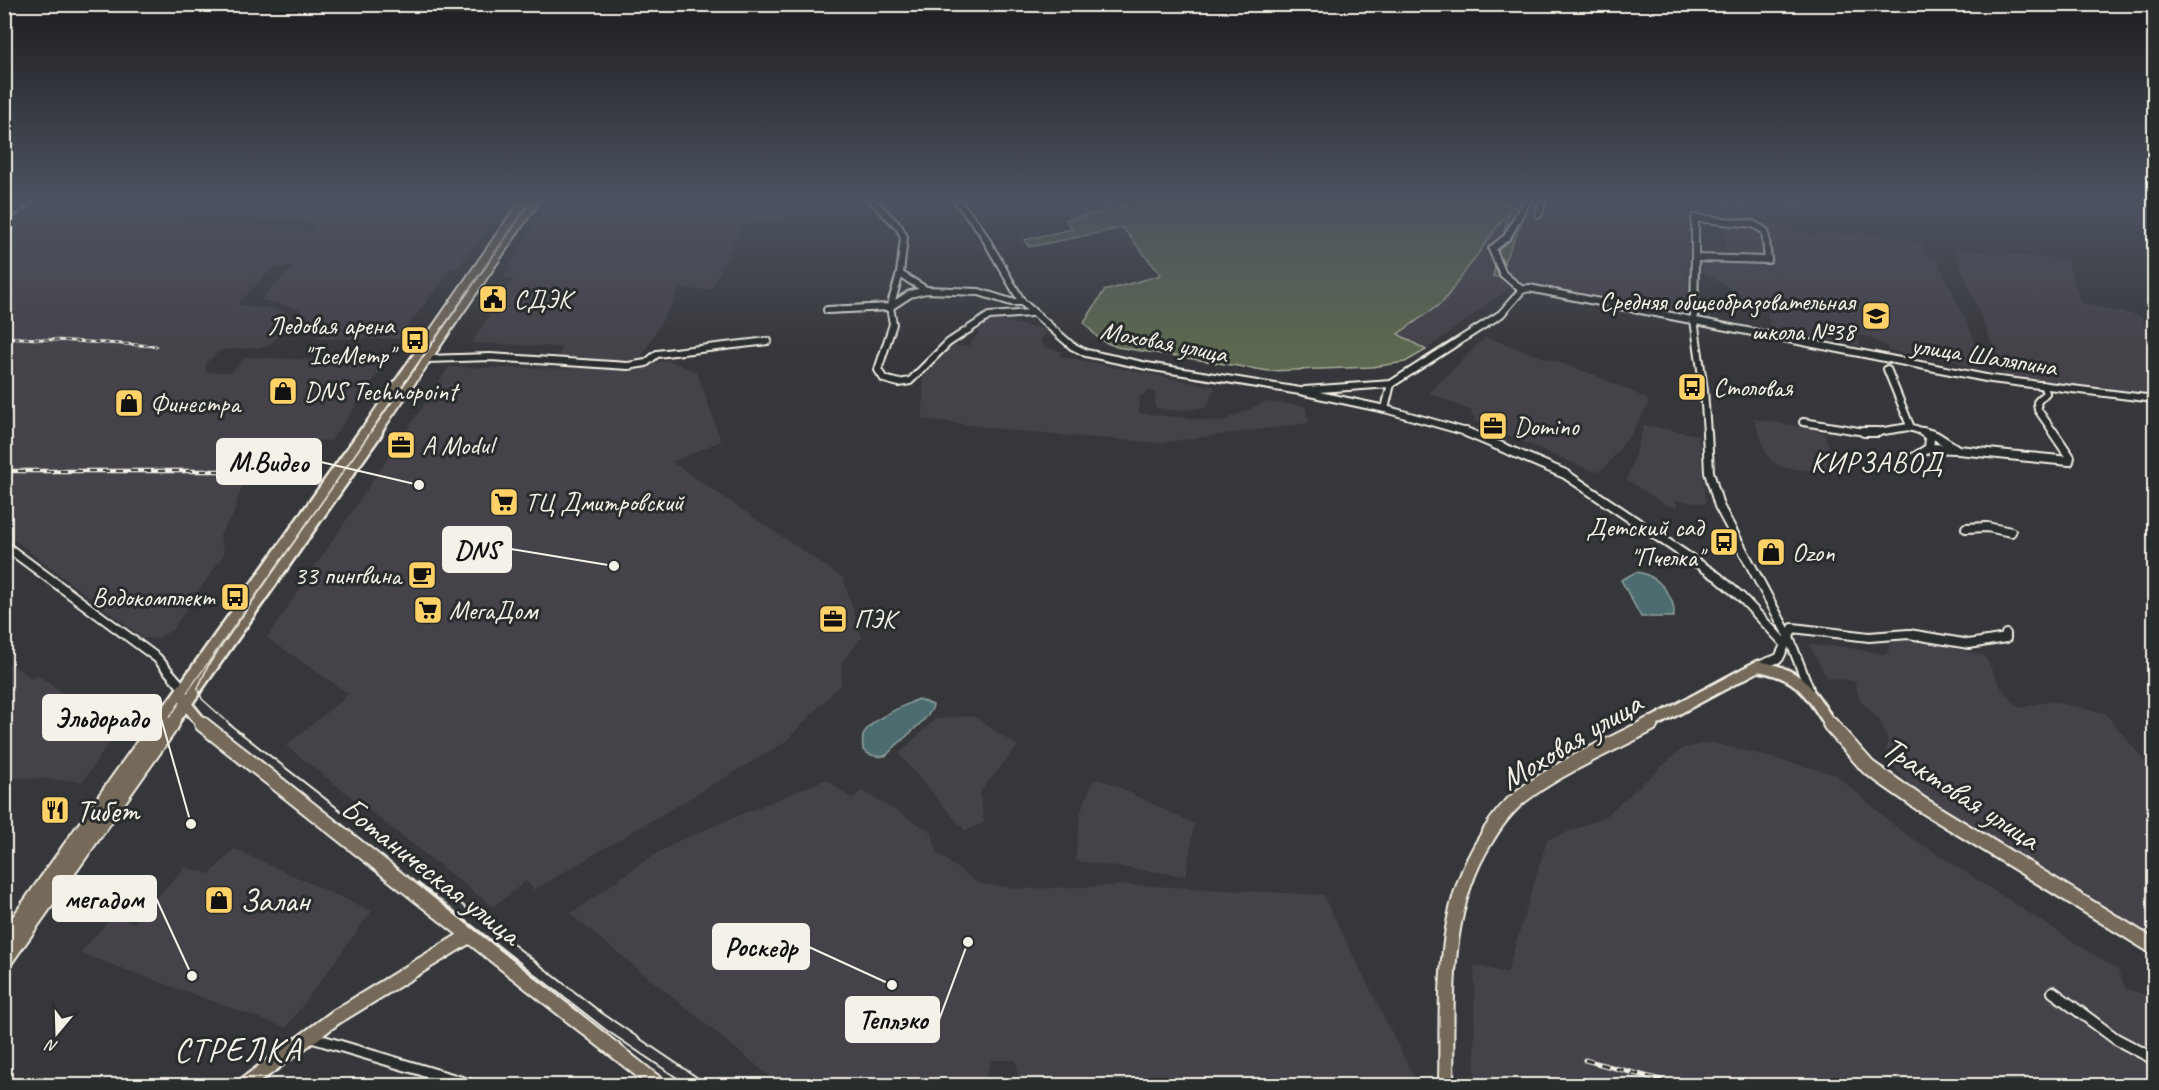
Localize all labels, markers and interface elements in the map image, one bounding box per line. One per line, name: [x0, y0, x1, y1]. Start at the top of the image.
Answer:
public building icon: СДЭК: [477, 283, 509, 315]
place label: СДЭК: [514, 283, 576, 316]
place label: Средняя общеобразовательная школа №38: [1600, 285, 1857, 348]
school or university icon: Средняя общеобразовательная школа №38: [1860, 300, 1892, 332]
place label: Ледовая арена "IceМетр": [268, 309, 399, 372]
street label: Моховая улица: [1098, 314, 1232, 371]
bus stop icon: Ледовая арена "IceМетр": [399, 324, 431, 356]
street label: улица Шаляпина: [1907, 328, 2061, 384]
bus stop icon: Столовая: [1676, 371, 1708, 403]
place label: Столовая: [1713, 371, 1794, 404]
shop icon: DNS Technopoint: [267, 375, 299, 407]
place label: DNS Technopoint: [304, 375, 460, 408]
shop icon: Финестра: [113, 387, 145, 419]
place label: Финестра: [150, 387, 242, 420]
office icon: Domino: [1477, 410, 1509, 442]
place label: Domino: [1514, 410, 1581, 443]
office icon: A Modul: [385, 429, 417, 461]
place label: A Modul: [422, 429, 498, 462]
callout: М.Видео: [217, 439, 321, 484]
text: М.Видео: [229, 445, 310, 479]
district label: КИРЗАВОД: [1811, 445, 1944, 480]
supermarket icon: ТЦ Дмитровский: [488, 486, 520, 518]
place label: ТЦ Дмитровский: [525, 486, 686, 519]
place label: Детский сад "Пчелка": [1586, 511, 1708, 574]
bus stop icon: Детский сад "Пчелка": [1708, 526, 1740, 558]
callout: DNS: [443, 527, 511, 572]
text: DNS: [455, 533, 504, 567]
shop icon: Ozon: [1755, 536, 1787, 568]
place label: Ozon: [1792, 536, 1835, 569]
place label: 33 пингвина: [294, 559, 403, 592]
cafe icon: 33 пингвина: [406, 559, 438, 591]
place label: Водокомплект: [92, 581, 216, 614]
bus stop icon: Водокомплект: [219, 581, 251, 613]
supermarket icon: МегаДом: [412, 594, 444, 626]
place label: МегаДом: [449, 594, 539, 627]
office icon: ПЭК: [817, 603, 849, 635]
place label: ПЭК: [854, 603, 900, 636]
street label: Моховая улица: [1493, 682, 1651, 799]
callout: Эльдорадо: [43, 695, 161, 740]
text: Эльдорадо: [55, 701, 151, 735]
street label: Трактовая улица: [1874, 727, 2049, 860]
street label: Ботаническая улица: [333, 788, 532, 956]
place label: Тибет: [76, 790, 142, 831]
restaurant icon: Тибет: [39, 794, 71, 826]
callout: мегадом: [53, 876, 156, 921]
place label: Залан: [240, 880, 312, 921]
text: мегадом: [64, 882, 146, 916]
shop icon: Залан: [203, 884, 235, 916]
callout: Роскедр: [713, 924, 809, 969]
text: Роскедр: [725, 930, 799, 964]
callout: Теплэко: [846, 997, 939, 1042]
north arrow: [27, 1003, 87, 1063]
text: Теплэко: [859, 1003, 930, 1037]
district label: СТРЕЛКА: [174, 1029, 302, 1071]
text: N: [42, 1034, 60, 1057]

